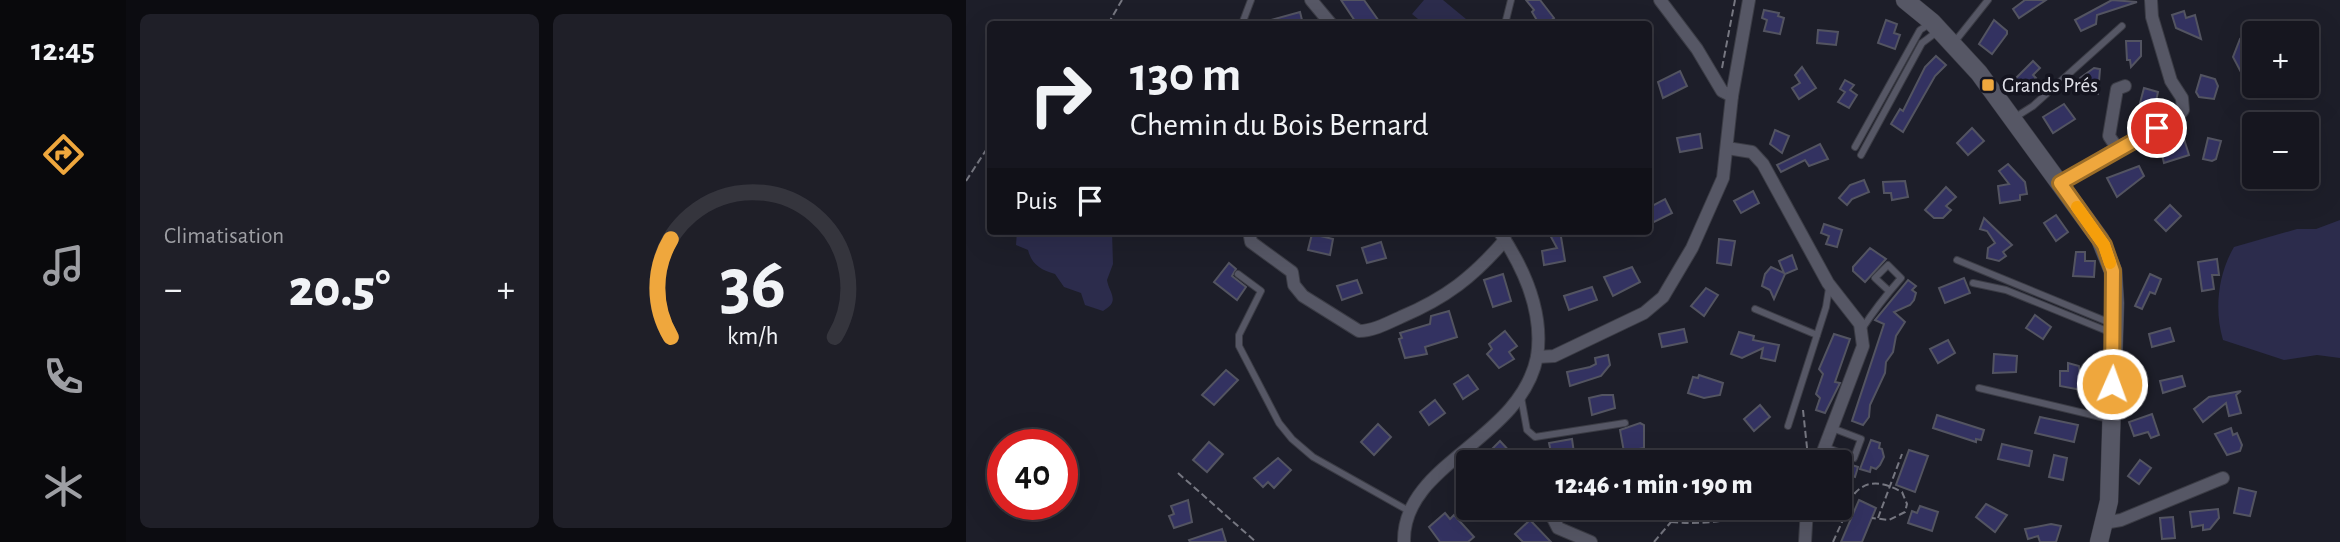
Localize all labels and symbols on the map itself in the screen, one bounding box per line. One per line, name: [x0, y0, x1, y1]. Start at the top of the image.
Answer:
place label: Grands Prés: [2002, 75, 2098, 96]
marker: Grands Prés: [1980, 77, 1996, 93]
pin: [2127, 98, 2187, 158]
position arrow: [2075, 347, 2149, 421]
speed limit sign: 40: [987, 429, 1078, 520]

